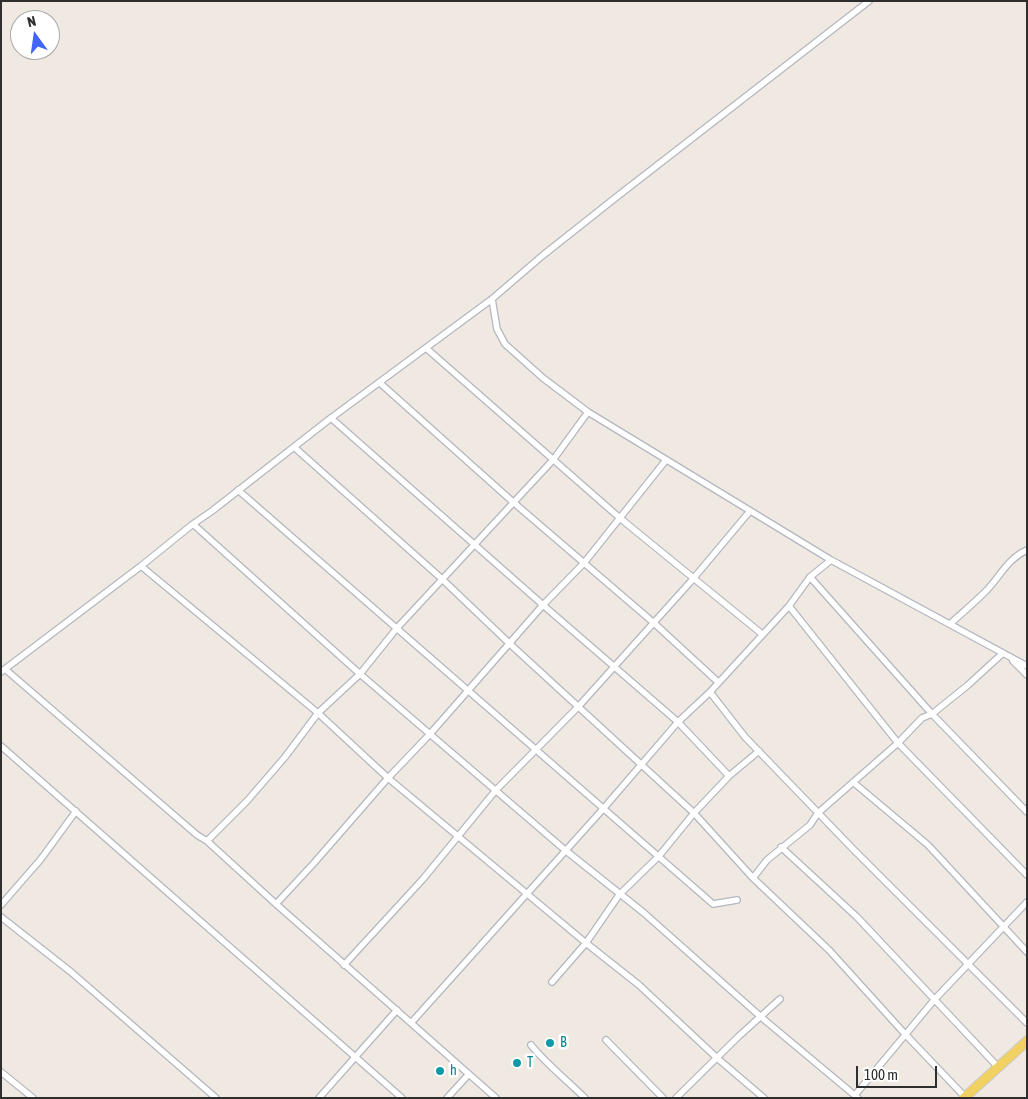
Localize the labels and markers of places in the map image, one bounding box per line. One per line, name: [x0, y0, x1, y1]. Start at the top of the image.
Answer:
place label: B: [560, 1035, 567, 1051]
marker: B: [544, 1037, 556, 1049]
place label: T: [527, 1055, 533, 1071]
marker: T: [511, 1057, 523, 1069]
place label: h: [450, 1063, 457, 1079]
marker: h: [434, 1065, 446, 1077]

